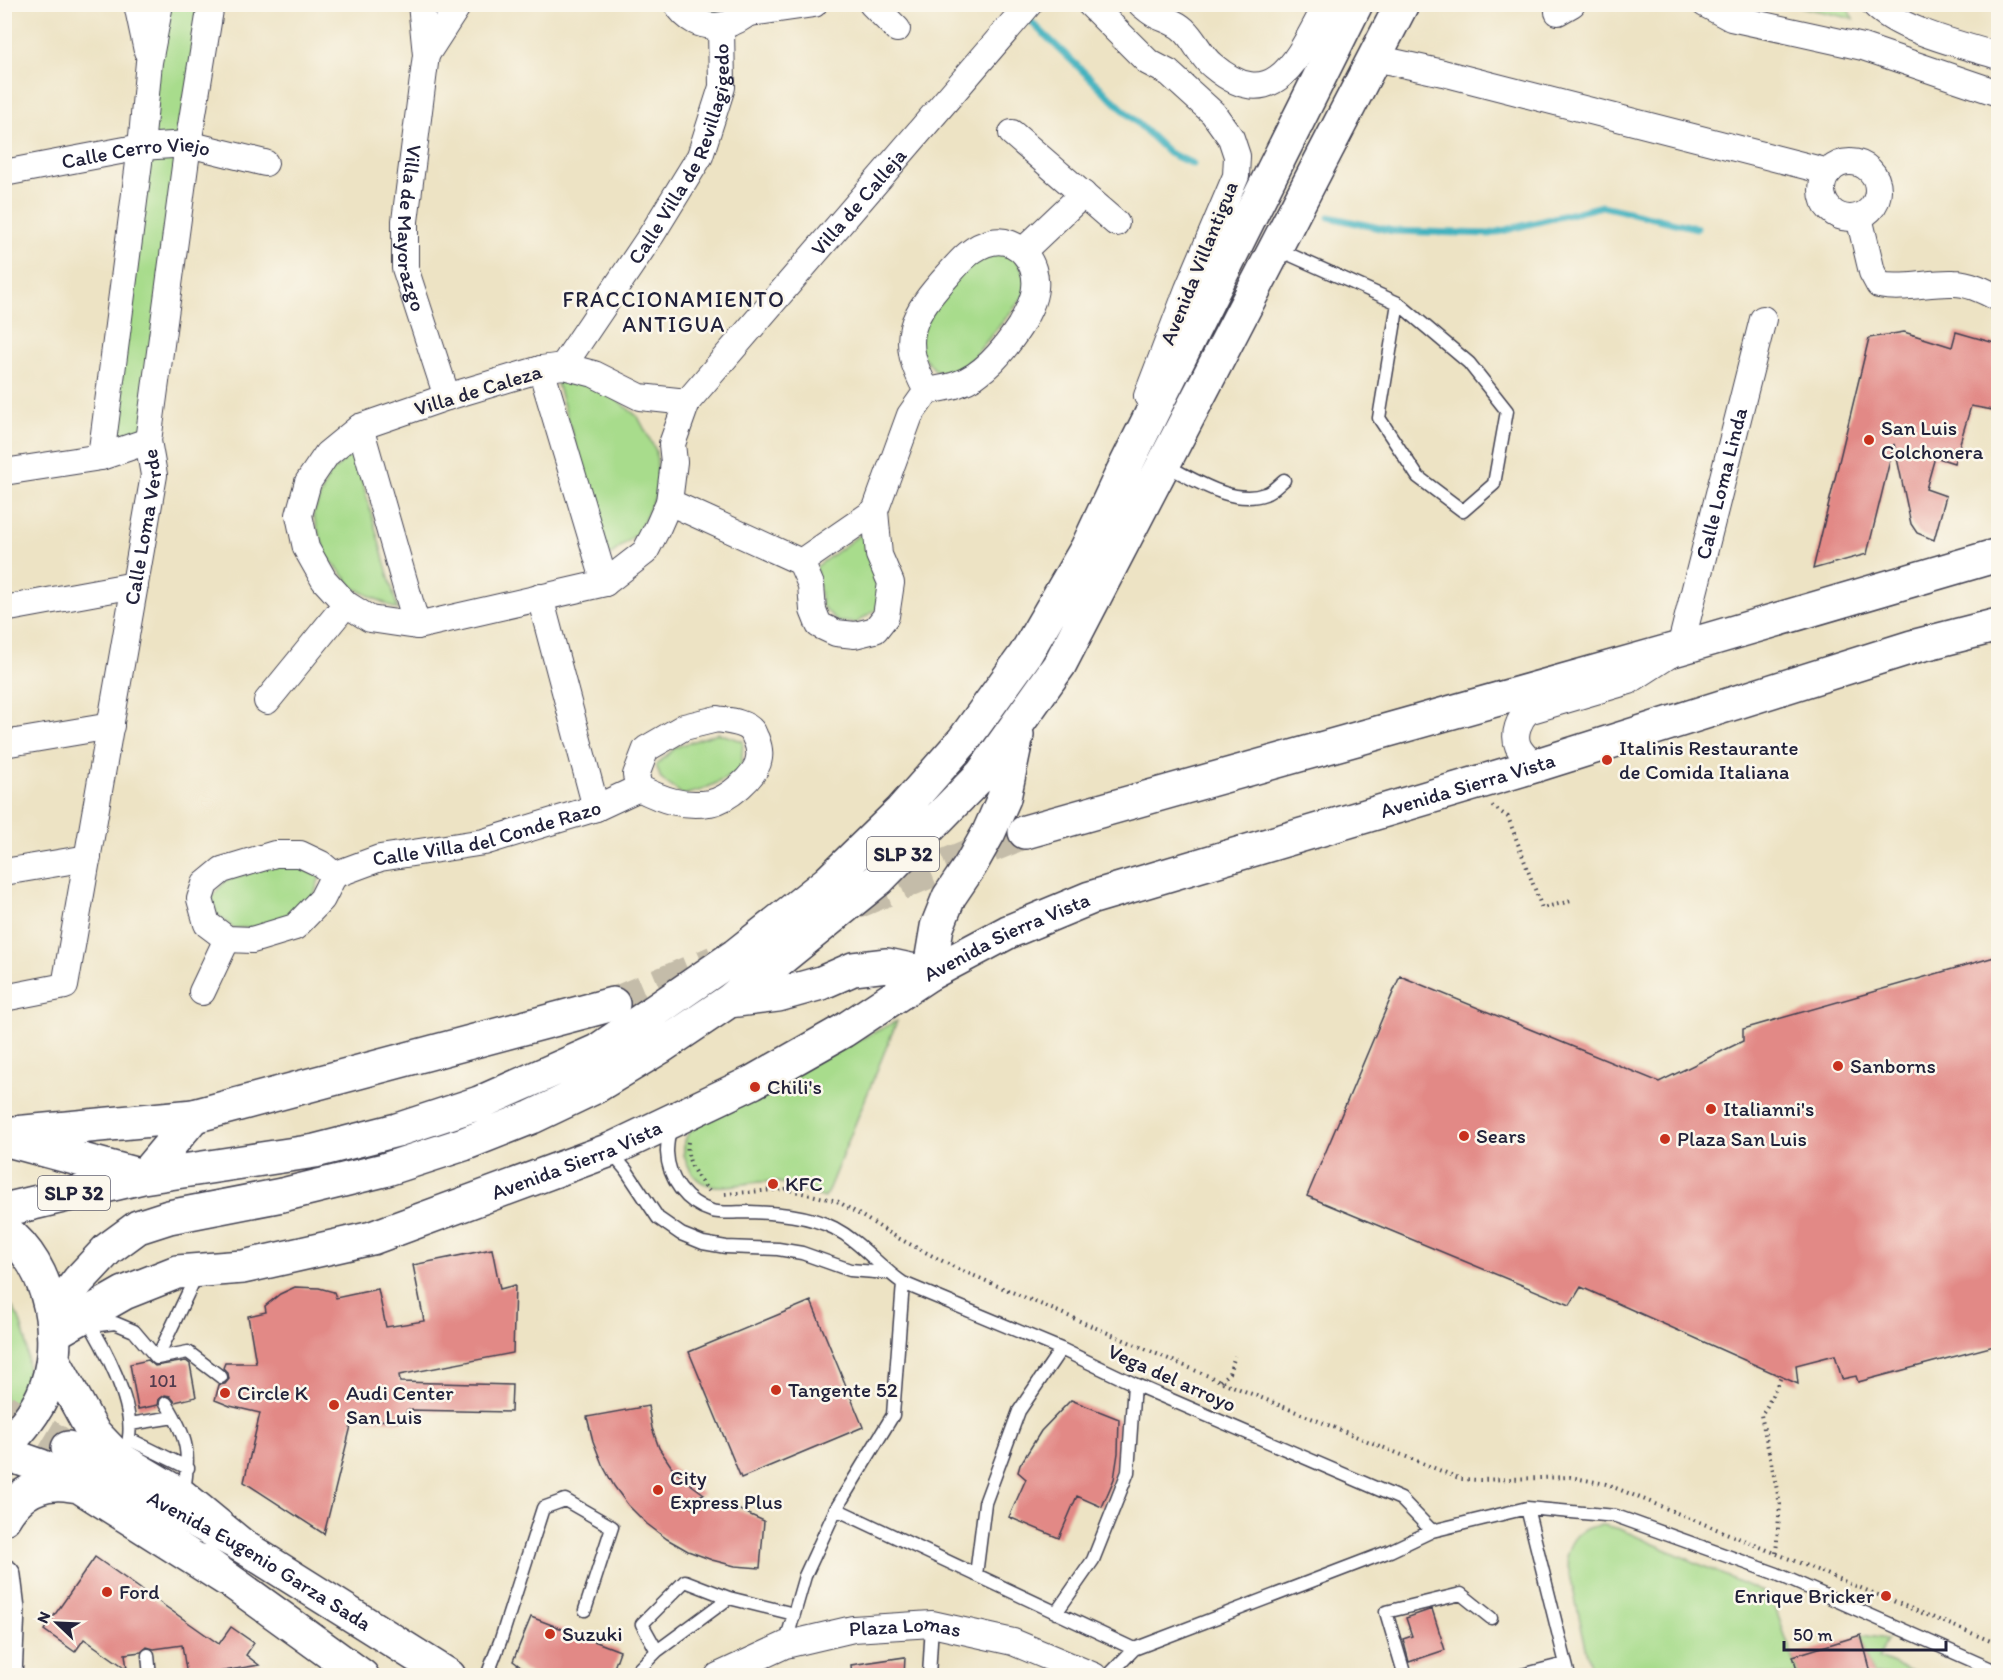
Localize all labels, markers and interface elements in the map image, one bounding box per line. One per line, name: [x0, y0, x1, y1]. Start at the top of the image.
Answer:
street label: Calle Villa de Revillagigedo: [622, 43, 734, 269]
street label: Calle Cerro Viejo: [59, 131, 213, 174]
street label: Villa de Mayorazgo: [393, 143, 431, 314]
street label: Villa de Calleja: [805, 143, 911, 261]
street label: Avenida Villantigua: [1154, 177, 1243, 348]
district label: FRACCIONAMIENTO ANTIGUA: [563, 286, 785, 338]
street label: Villa de Caleza: [411, 358, 545, 421]
street label: Calle Loma Linda: [1690, 405, 1752, 562]
place label: San Luis Colchonera: [1881, 415, 1983, 464]
marker: San Luis Colchonera: [1862, 433, 1876, 447]
street label: Calle Loma Verde: [119, 447, 166, 607]
place label: Italinis Restaurante de Comida Italiana: [1619, 735, 1798, 784]
street label: Avenida Sierra Vista: [1377, 747, 1558, 823]
marker: Italinis Restaurante de Comida Italiana: [1600, 753, 1614, 767]
street label: Calle Villa del Conde Razo: [369, 794, 604, 872]
road number: SLP 32: [867, 837, 939, 871]
street label: Avenida Sierra Vista: [919, 887, 1093, 987]
place label: Sanborns: [1850, 1053, 1936, 1078]
marker: Sanborns: [1831, 1059, 1845, 1073]
place label: Chili's: [767, 1074, 822, 1099]
marker: Chili's: [748, 1080, 762, 1094]
place label: Italianni's: [1723, 1096, 1814, 1121]
marker: Italianni's: [1704, 1102, 1718, 1116]
street label: Avenida Sierra Vista: [488, 1114, 666, 1205]
place label: Sears: [1476, 1123, 1526, 1148]
place label: Plaza San Luis: [1677, 1126, 1807, 1151]
marker: Sears: [1457, 1129, 1471, 1143]
marker: Plaza San Luis: [1658, 1132, 1672, 1146]
place label: KFC: [785, 1171, 823, 1196]
road number: SLP 32: [38, 1176, 110, 1210]
marker: KFC: [766, 1177, 780, 1191]
street label: Vega del arroyo: [1104, 1338, 1240, 1417]
house number: 101: [149, 1370, 177, 1392]
place label: Tangente 52: [788, 1377, 898, 1402]
place label: Circle K: [237, 1380, 308, 1405]
place label: Audi Center San Luis: [346, 1380, 454, 1429]
marker: Tangente 52: [769, 1383, 783, 1397]
marker: Circle K: [218, 1386, 232, 1400]
marker: Audi Center San Luis: [327, 1398, 341, 1412]
place label: City Express Plus: [670, 1465, 783, 1514]
marker: City Express Plus: [651, 1483, 665, 1497]
street label: Avenida Eugenio Garza Sada: [143, 1485, 376, 1636]
place label: Ford: [119, 1579, 159, 1604]
place label: Enrique Bricker: [1734, 1583, 1875, 1608]
marker: Ford: [100, 1585, 114, 1599]
marker: Enrique Bricker: [1879, 1589, 1893, 1603]
north arrow: [27, 1593, 87, 1653]
text: N: [33, 1609, 55, 1626]
street label: Plaza Lomas: [848, 1609, 964, 1642]
scale bar: [1784, 1614, 1946, 1652]
place label: Suzuki: [562, 1621, 623, 1646]
text: 50 m: [1793, 1624, 1833, 1646]
marker: Suzuki: [543, 1627, 557, 1641]

